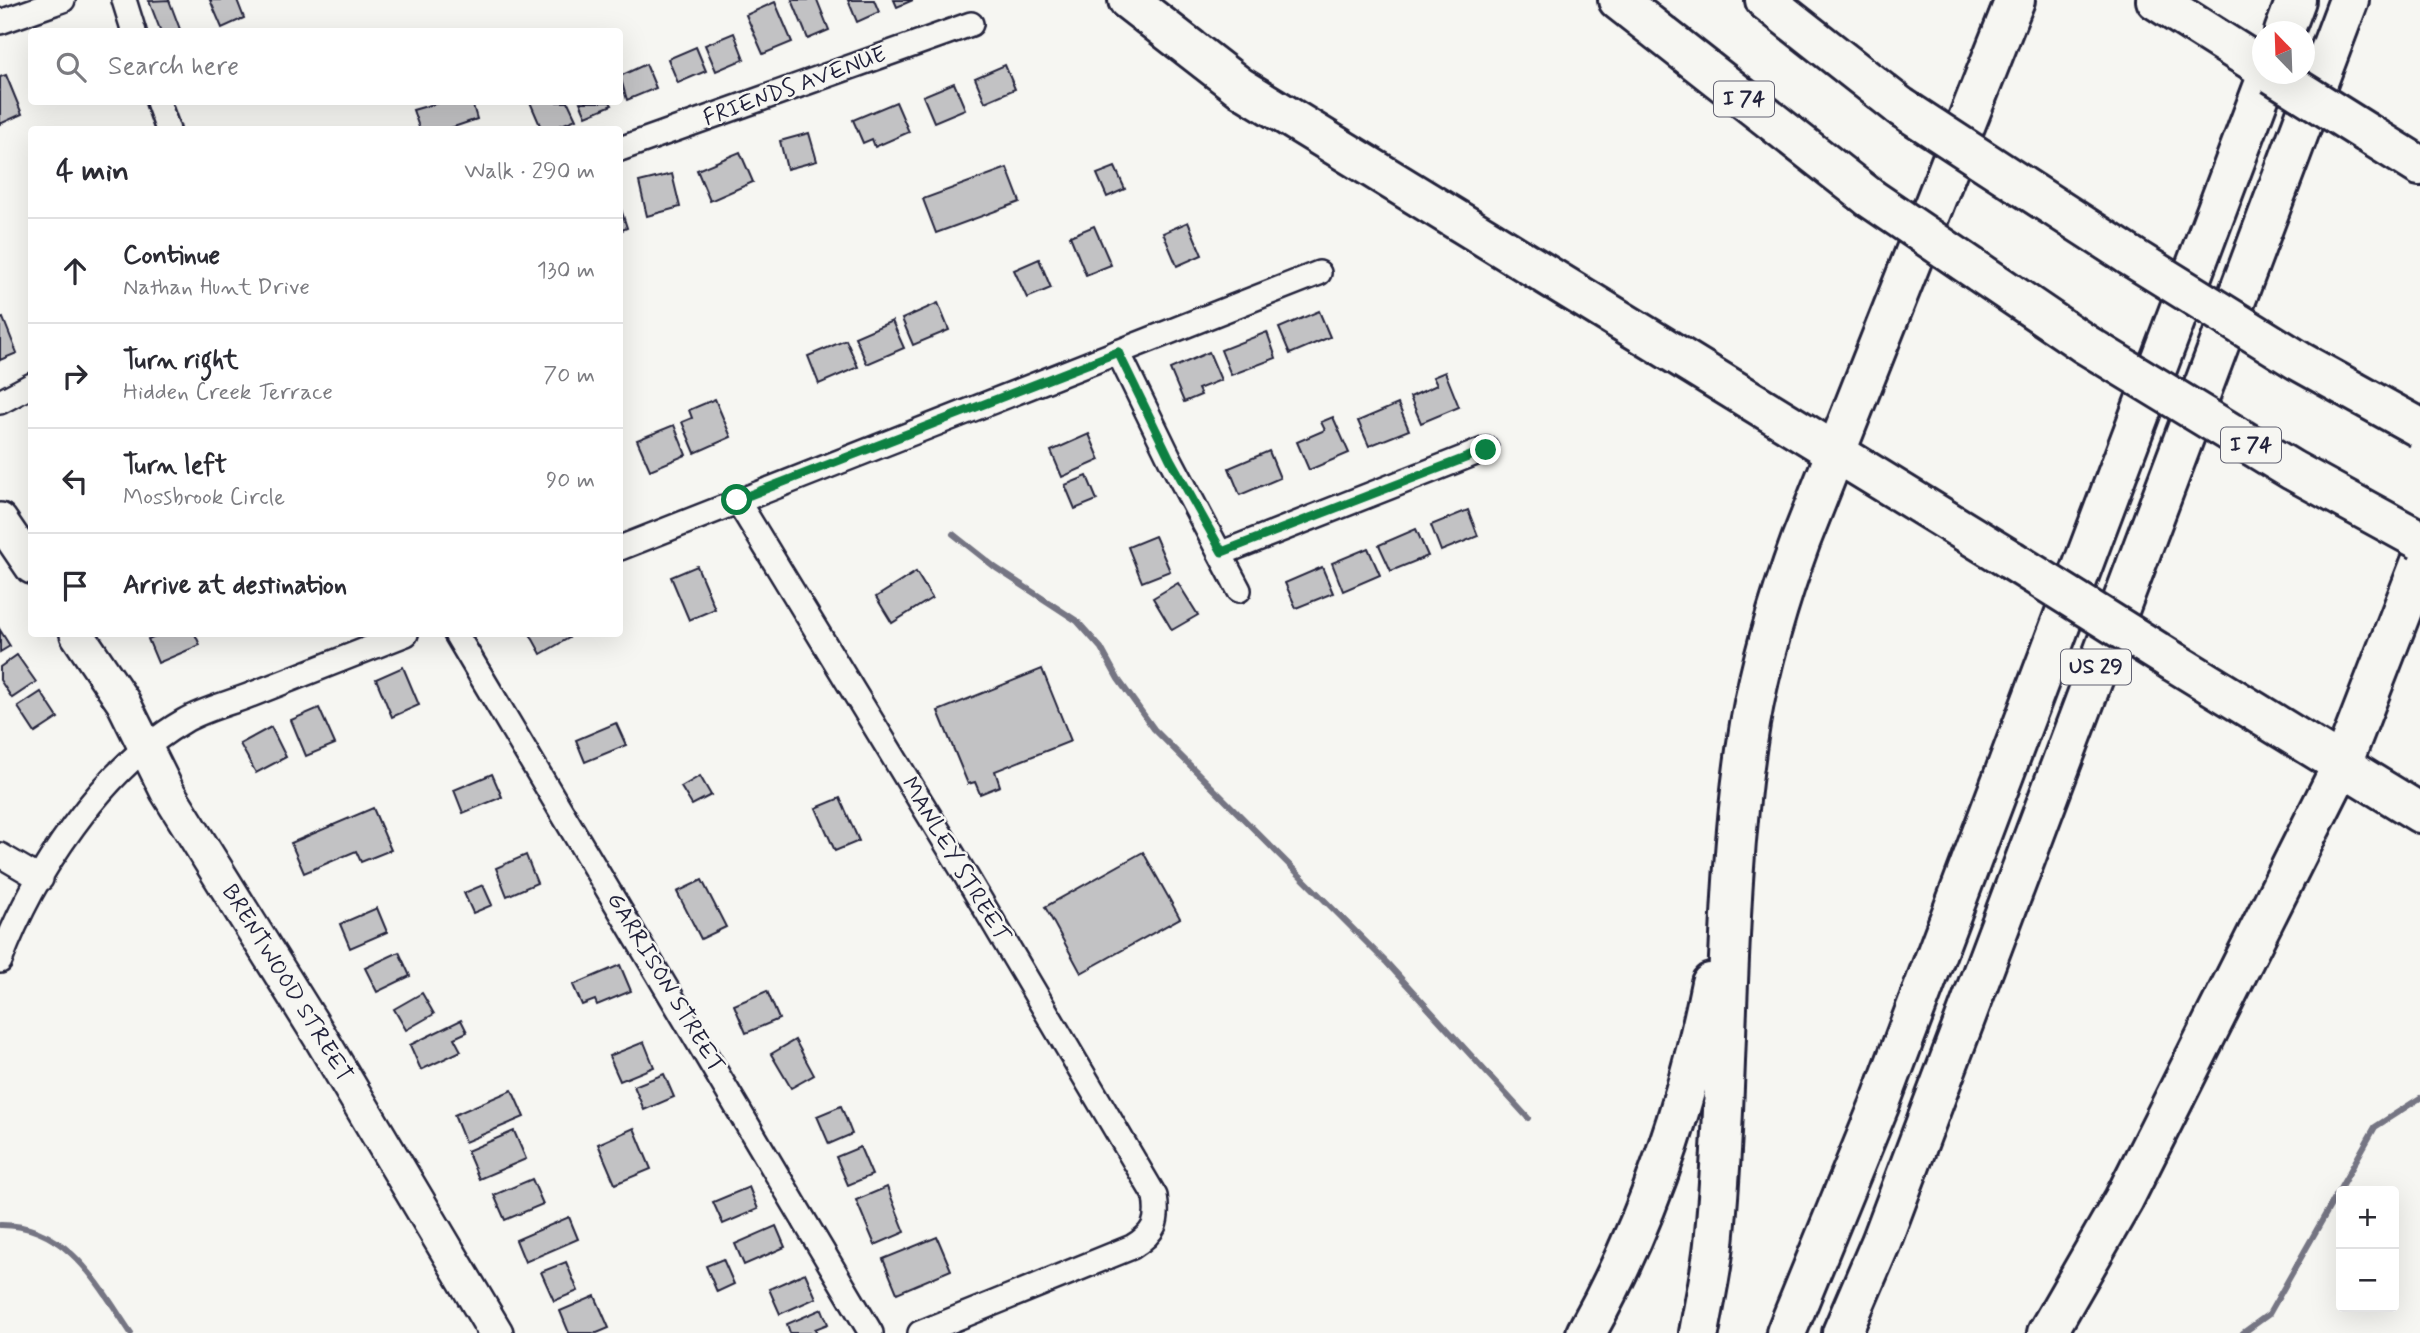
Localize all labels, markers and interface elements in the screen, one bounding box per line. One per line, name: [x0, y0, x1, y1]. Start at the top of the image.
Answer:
north arrow: [2252, 21, 2315, 84]
search box: [28, 28, 623, 105]
street label: FRIENDS AVENUE: [699, 40, 891, 134]
icon: search: [52, 48, 90, 86]
text: Search here: [108, 50, 239, 84]
road number: I 74: [1714, 82, 1774, 116]
text: 4 min: [56, 152, 129, 191]
text: Walk · 290 m: [464, 157, 595, 187]
text: Continue: [123, 239, 220, 273]
icon: ahead: [56, 252, 94, 290]
text: 130 m: [537, 256, 595, 286]
text: Nathan Hunt Drive: [123, 273, 310, 303]
text: Turn right: [123, 344, 239, 378]
icon: right: [56, 357, 94, 395]
text: 70 m: [543, 361, 595, 391]
text: Hidden Creek Terrace: [123, 378, 333, 408]
road number: I 74: [2221, 428, 2281, 462]
route end: [1470, 434, 1501, 465]
text: Turn left: [123, 449, 227, 483]
icon: left: [56, 462, 94, 500]
text: 90 m: [546, 466, 595, 496]
text: Mossbrook Circle: [123, 483, 285, 513]
route start: [721, 484, 752, 515]
icon: arrive: [56, 567, 94, 605]
text: Arrive at destination: [123, 569, 347, 603]
road number: US 29: [2061, 650, 2131, 684]
street label: MANLEY STREET: [894, 772, 1017, 949]
street label: BRENTWOOD STREET: [214, 879, 359, 1088]
street label: GARRISON STREET: [599, 887, 731, 1079]
map controls: [2336, 1186, 2399, 1312]
button: +: [2336, 1186, 2399, 1249]
button: −: [2336, 1249, 2399, 1312]

